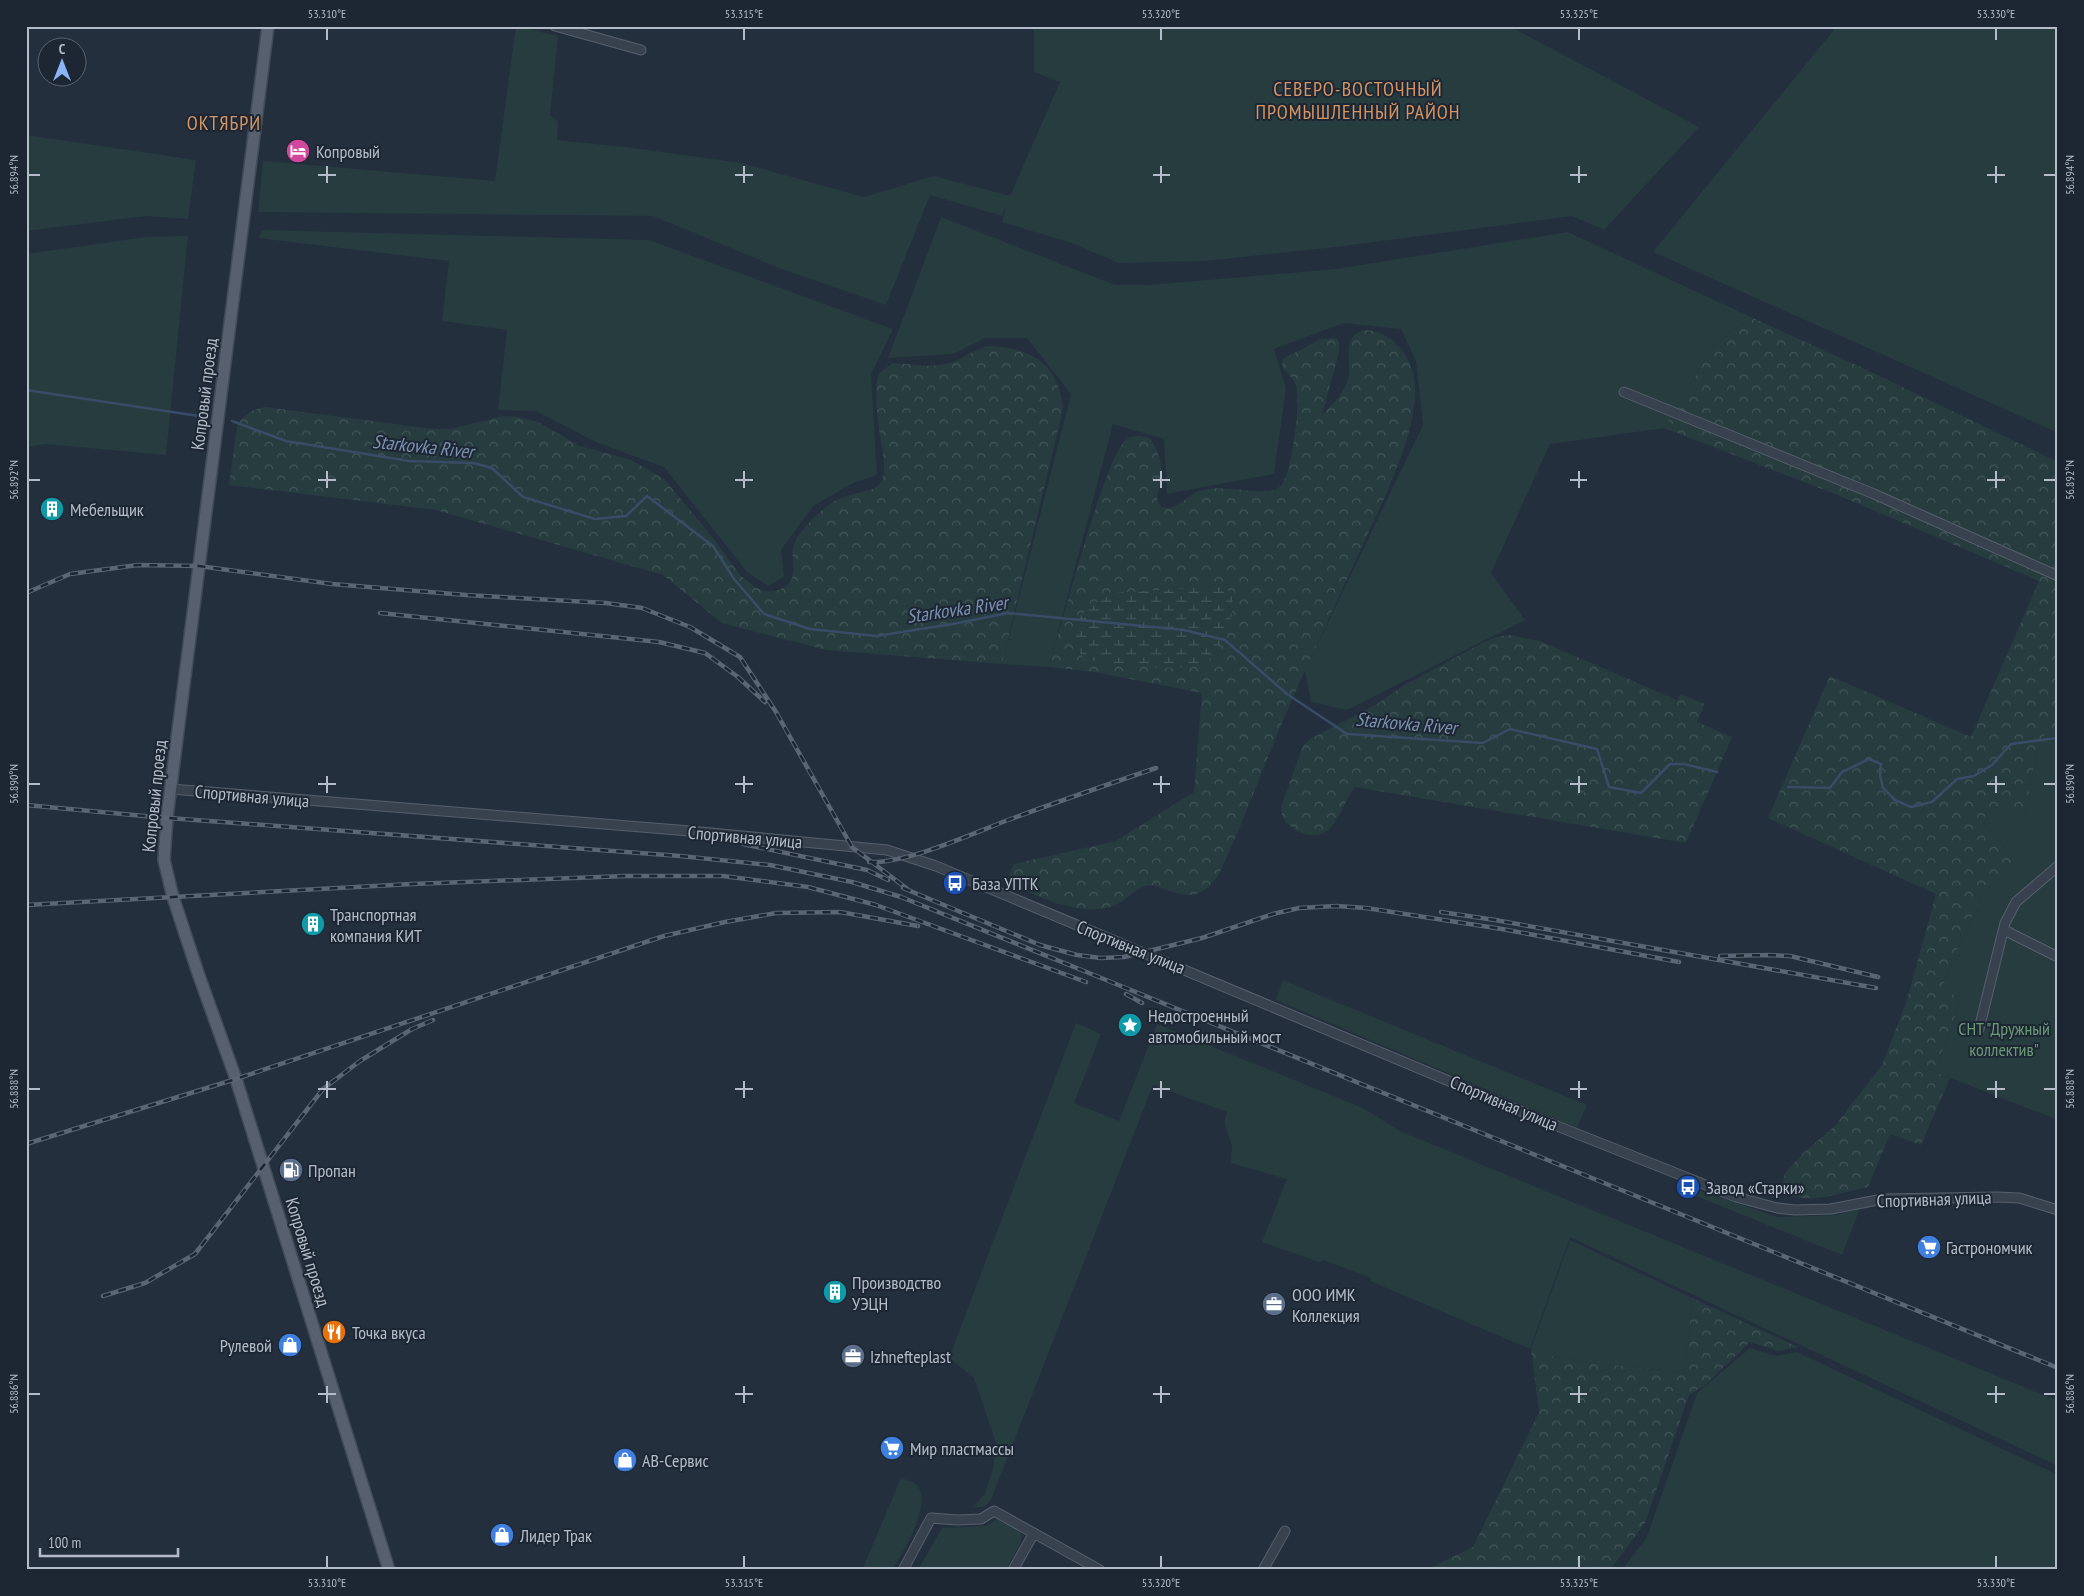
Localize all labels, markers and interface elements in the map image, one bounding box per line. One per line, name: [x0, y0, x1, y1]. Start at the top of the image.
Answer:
text: 53.310°E: [308, 6, 346, 21]
text: 53.315°E: [725, 6, 763, 21]
text: 53.320°E: [1142, 6, 1180, 21]
text: 53.325°E: [1560, 6, 1598, 21]
text: 53.330°E: [1977, 6, 2015, 21]
north arrow: [38, 38, 88, 88]
text: С: [59, 40, 66, 58]
district label: СЕВЕРО-ВОСТОЧНЫЙ ПРОМЫШЛЕННЫЙ РАЙОН: [1255, 76, 1461, 125]
district label: ОКТЯБРИ: [187, 110, 261, 136]
hotel icon: Копровый: [285, 138, 311, 164]
place label: Копровый: [316, 140, 380, 163]
text: 56.894°N: [6, 155, 21, 195]
text: 56.894°N: [2062, 155, 2077, 195]
street label: Копровый проезд: [186, 337, 222, 451]
water label: Starkovka River: [371, 429, 477, 464]
text: 56.892°N: [6, 460, 21, 500]
text: 56.892°N: [2062, 460, 2077, 500]
building icon: Мебельщик: [39, 496, 65, 522]
place label: Мебельщик: [70, 498, 144, 521]
water label: Starkovka River: [905, 590, 1012, 628]
water label: Starkovka River: [1354, 707, 1460, 740]
street label: Копровый проезд: [137, 739, 171, 853]
text: 56.890°N: [6, 764, 21, 804]
text: 56.890°N: [2062, 764, 2077, 804]
street label: Спортивная улица: [194, 780, 310, 812]
street label: Спортивная улица: [687, 821, 803, 853]
bus stop icon: База УПТК: [942, 870, 968, 896]
place label: База УПТК: [972, 872, 1039, 895]
place label: Транспортная компания КИТ: [330, 903, 422, 947]
building icon: Транспортная компания КИТ: [300, 911, 326, 937]
street label: Спортивная улица: [1073, 915, 1189, 979]
place label: Недостроенный автомобильный мост: [1148, 1004, 1281, 1048]
place icon: Недостроенный автомобильный мост: [1117, 1012, 1143, 1038]
park label: СНТ "Дружный коллектив": [1958, 1017, 2050, 1061]
text: 56.888°N: [6, 1069, 21, 1109]
text: 56.888°N: [2062, 1069, 2077, 1109]
street label: Спортивная улица: [1447, 1070, 1561, 1136]
fuel station icon: Пропан: [278, 1157, 304, 1183]
place label: Пропан: [308, 1159, 356, 1182]
bus stop icon: Завод «Старки»: [1675, 1174, 1701, 1200]
place label: Завод «Старки»: [1706, 1176, 1805, 1199]
street label: Спортивная улица: [1876, 1186, 1992, 1212]
street label: Копровый проезд: [281, 1195, 336, 1309]
supermarket icon: Гастрономчик: [1916, 1234, 1942, 1260]
place label: Гастрономчик: [1946, 1236, 2033, 1259]
place label: Производство УЭЦН: [852, 1271, 941, 1315]
building icon: Производство УЭЦН: [822, 1279, 848, 1305]
place label: ООО ИМК Коллекция: [1292, 1283, 1360, 1327]
office icon: ООО ИМК Коллекция: [1261, 1291, 1287, 1317]
restaurant icon: Точка вкуса: [321, 1319, 347, 1345]
place label: Точка вкуса: [352, 1321, 426, 1344]
shop icon: Рулевой: [277, 1332, 303, 1358]
place label: Рулевой: [220, 1334, 272, 1357]
office icon: Izhnefteplast: [840, 1343, 866, 1369]
place label: Izhnefteplast: [870, 1345, 951, 1368]
text: 56.886°N: [6, 1374, 21, 1414]
text: 56.886°N: [2062, 1374, 2077, 1414]
supermarket icon: Мир пластмассы: [879, 1435, 905, 1461]
place label: Мир пластмассы: [910, 1437, 1014, 1460]
shop icon: АВ-Сервис: [612, 1447, 638, 1473]
place label: АВ-Сервис: [642, 1449, 709, 1472]
shop icon: Лидер Трак: [489, 1522, 515, 1548]
place label: Лидер Трак: [519, 1524, 592, 1547]
scale bar: [40, 1526, 178, 1558]
text: 100 m: [48, 1533, 81, 1552]
text: 53.310°E: [308, 1575, 346, 1590]
text: 53.315°E: [725, 1575, 763, 1590]
text: 53.320°E: [1142, 1575, 1180, 1590]
text: 53.325°E: [1560, 1575, 1598, 1590]
text: 53.330°E: [1977, 1575, 2015, 1590]

